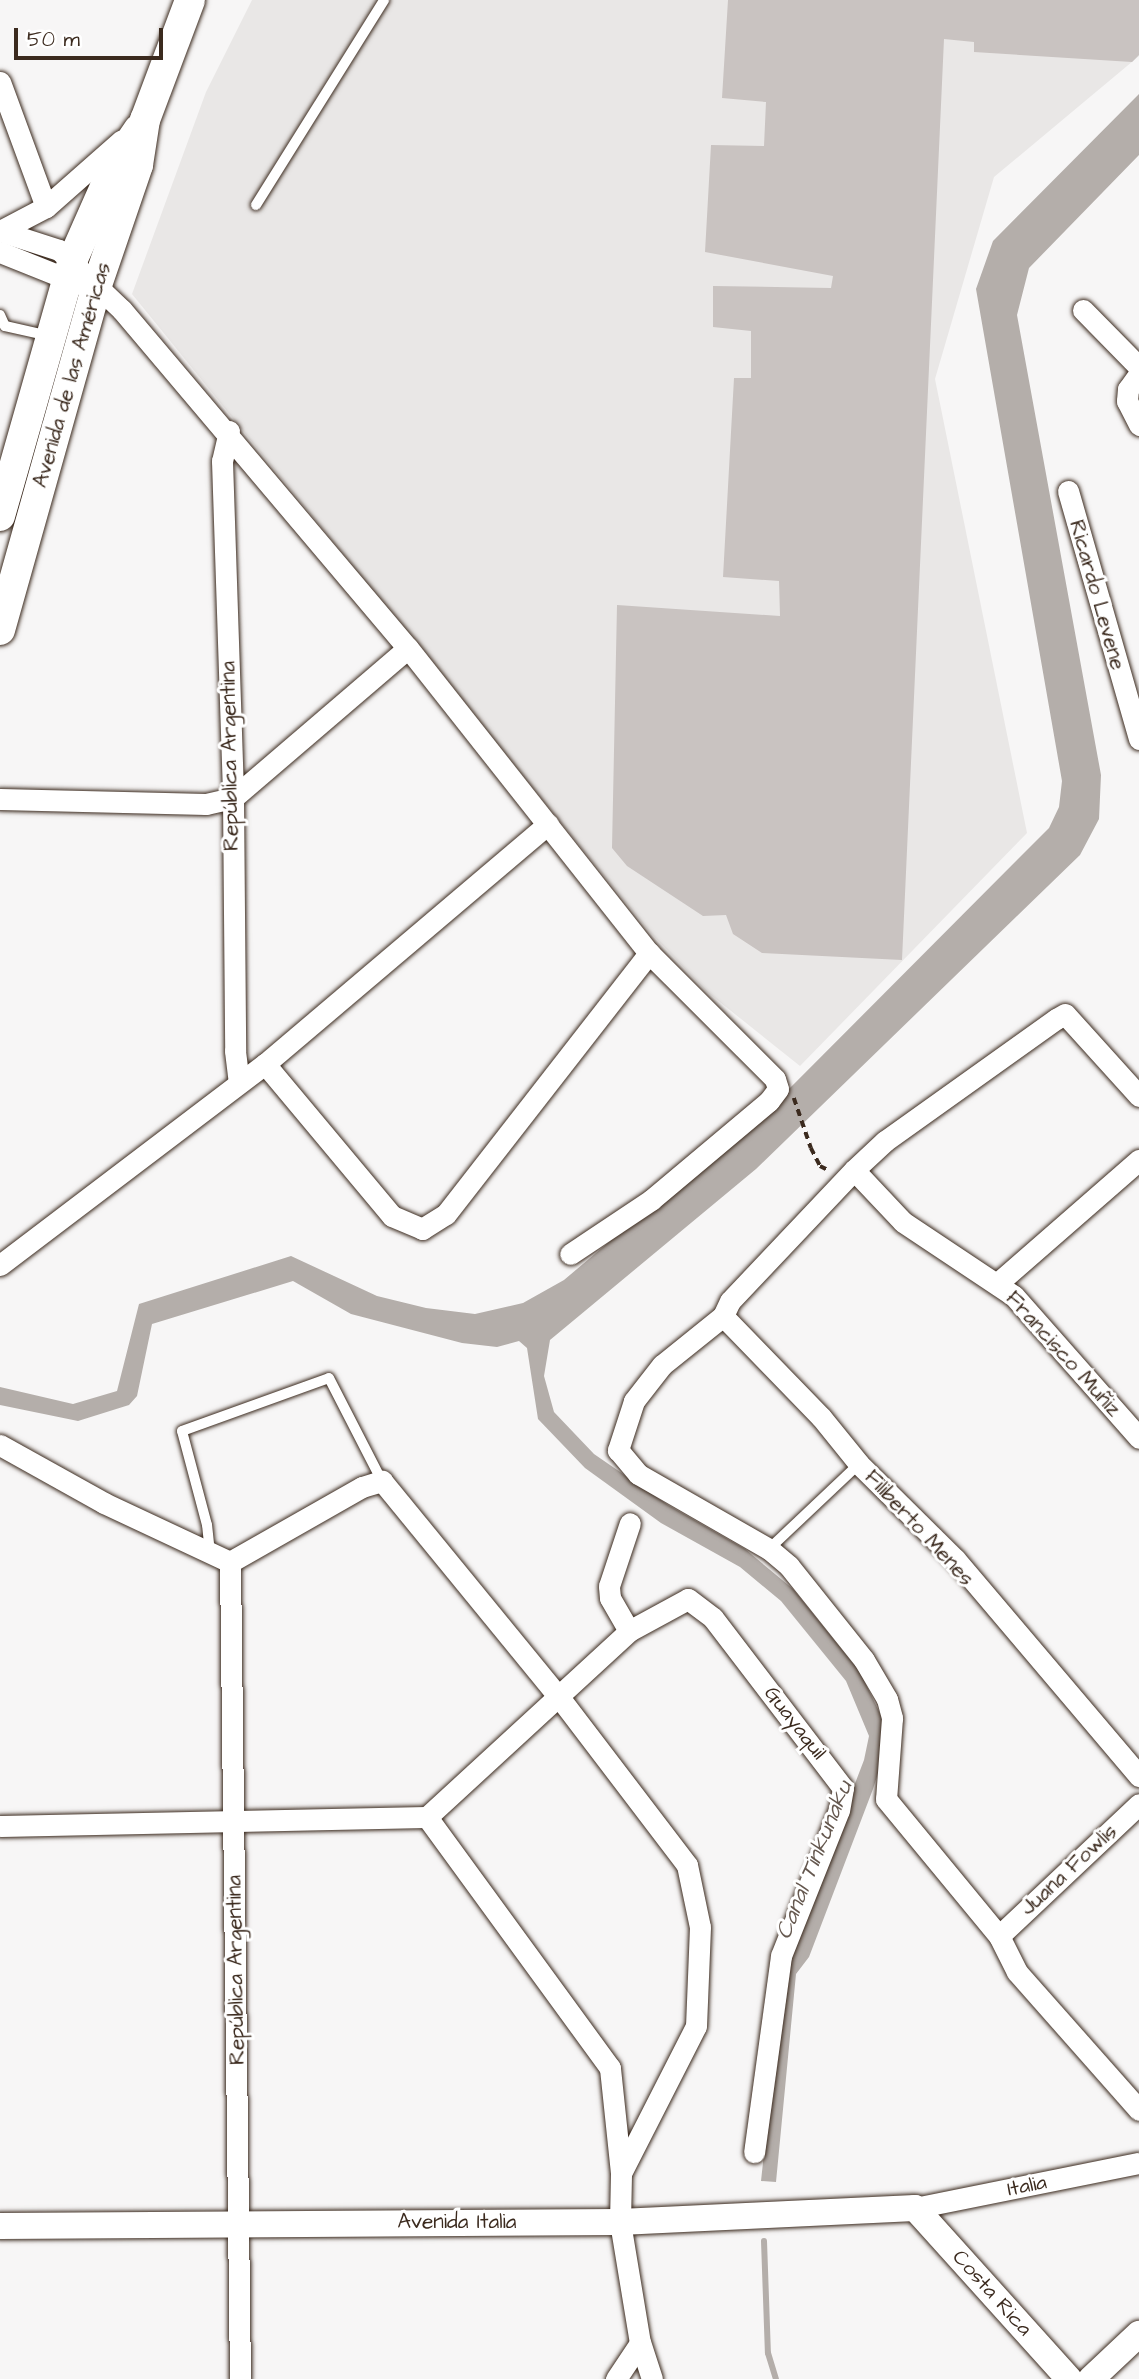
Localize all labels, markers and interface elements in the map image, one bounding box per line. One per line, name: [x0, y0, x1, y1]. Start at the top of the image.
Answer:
scale bar: [18, 14, 166, 58]
text: 50 m: [27, 25, 80, 54]
street label: Avenida de las Américas: [28, 259, 116, 491]
street label: Ricardo Levene: [1064, 517, 1130, 673]
street label: República Argentina: [216, 661, 244, 851]
street label: Francisco Muñiz: [1000, 1286, 1126, 1422]
street label: Filiberto Menes: [859, 1465, 979, 1591]
street label: Guayaquil: [759, 1681, 831, 1765]
water label: Canal Tinkunaku: [770, 1777, 858, 1943]
street label: Juana Fowlis: [1016, 1819, 1122, 1921]
street label: República Argentina: [222, 1875, 250, 2065]
street label: Italia: [1005, 2170, 1049, 2202]
street label: Avenida Italia: [398, 2209, 516, 2235]
street label: Costa Rica: [947, 2245, 1037, 2341]

